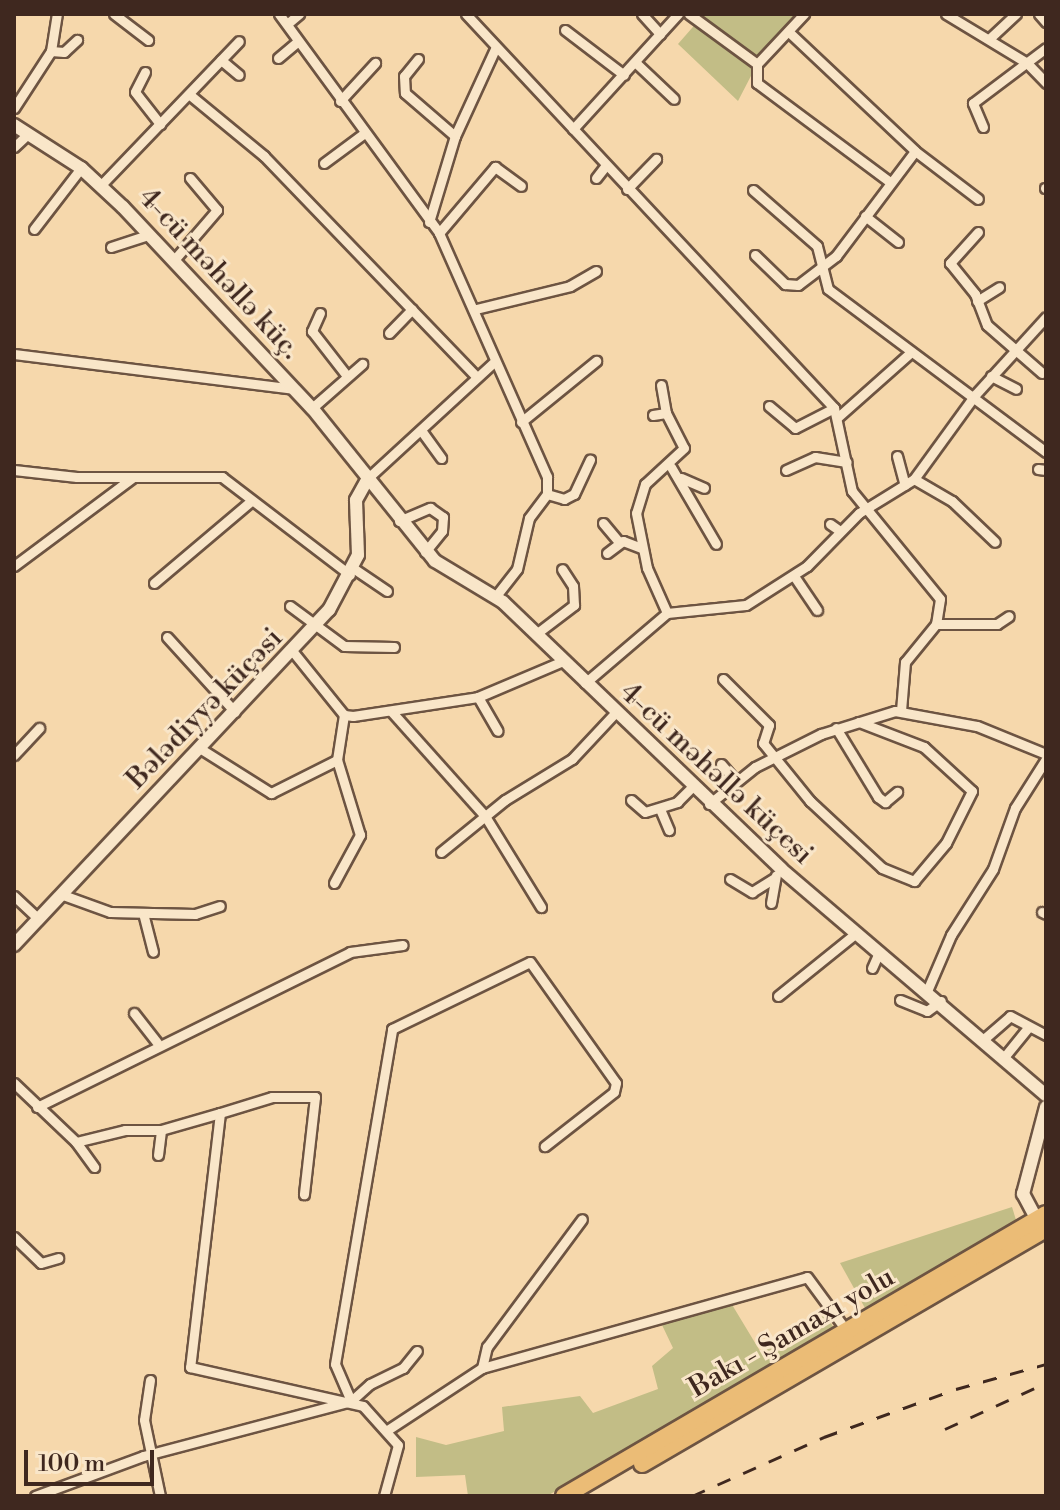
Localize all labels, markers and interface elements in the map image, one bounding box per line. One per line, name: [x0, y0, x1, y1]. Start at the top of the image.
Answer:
street label: 4-cü məhəllə küç.: [131, 181, 307, 367]
street label: Bələdiyyə küçəsi: [120, 622, 290, 796]
street label: 4-cü məhəllə küçesi: [613, 676, 819, 872]
street label: Bakı - Şamaxı yolu: [683, 1261, 901, 1405]
scale bar: [28, 1434, 158, 1484]
text: 100 m: [38, 1449, 105, 1479]

